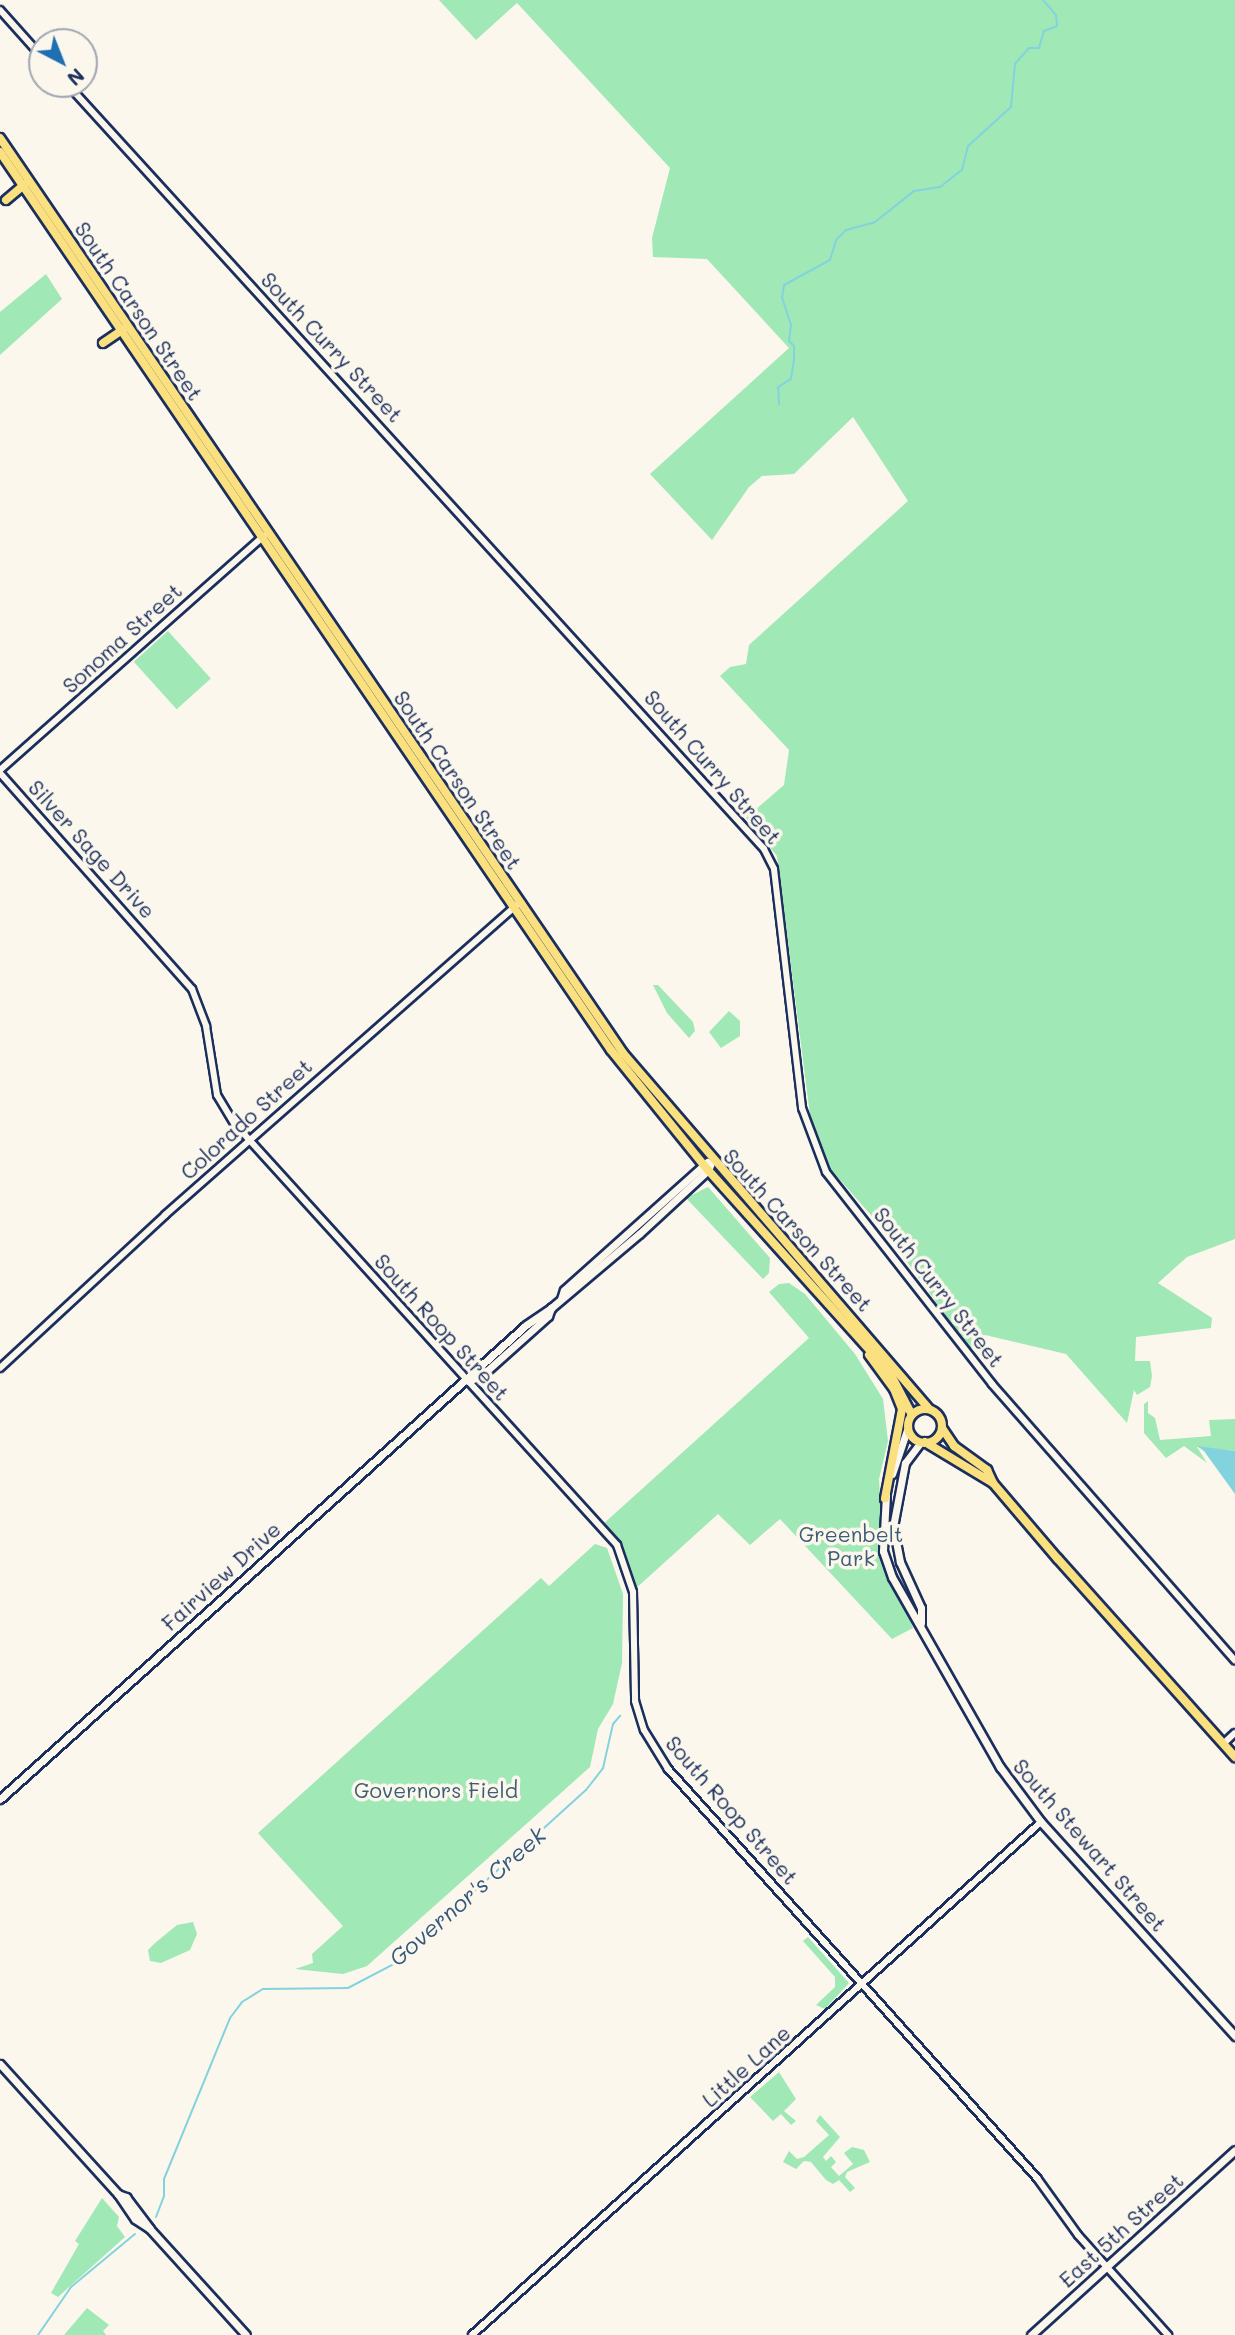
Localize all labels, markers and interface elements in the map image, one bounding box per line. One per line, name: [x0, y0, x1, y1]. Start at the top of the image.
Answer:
north arrow: [28, 28, 98, 98]
text: N: [62, 63, 90, 92]
street label: South Carson Street: [70, 217, 208, 405]
street label: South Curry Street: [256, 267, 408, 427]
street label: Sonoma Street: [57, 578, 187, 698]
street label: South Curry Street: [639, 685, 787, 849]
street label: South Carson Street: [389, 686, 527, 874]
street label: Silver Sage Drive: [23, 775, 161, 923]
street label: Colorado Street: [175, 1053, 317, 1185]
street label: South Carson Street: [718, 1144, 878, 1316]
street label: South Curry Street: [869, 1202, 1009, 1372]
street label: South Roop Street: [370, 1249, 514, 1405]
street label: Fairview Drive: [157, 1516, 285, 1636]
park label: Greenbelt Park: [799, 1521, 903, 1571]
street label: South Roop Street: [661, 1731, 803, 1889]
street label: South Stewart Street: [1008, 1754, 1172, 1936]
park label: Governors Field: [354, 1777, 518, 1803]
water label: Governor's Creek: [383, 1820, 551, 1972]
street label: Little Lane: [697, 2020, 795, 2112]
street label: East 5th Street: [1054, 2168, 1188, 2292]

